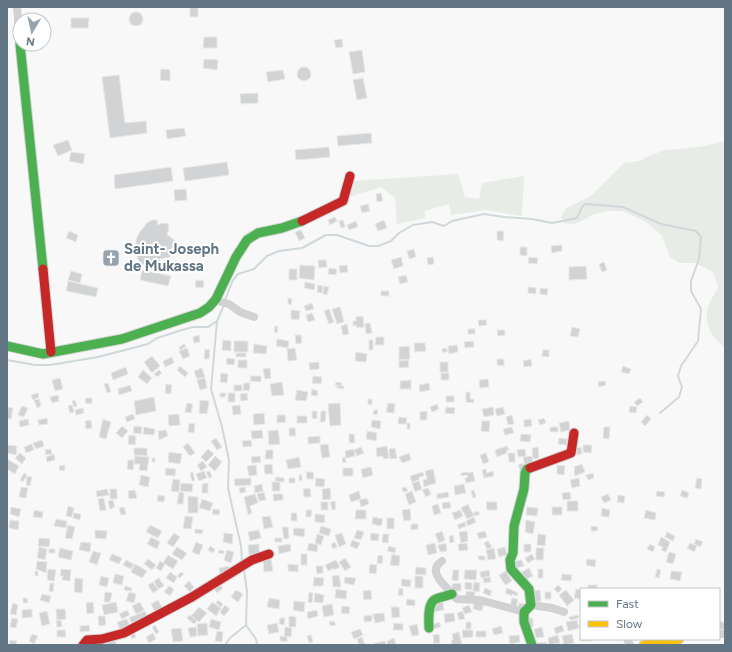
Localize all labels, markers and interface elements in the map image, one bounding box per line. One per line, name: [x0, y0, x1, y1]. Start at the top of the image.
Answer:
north arrow: [12, 12, 52, 52]
text: N: [25, 34, 36, 48]
place label: Saint- Joseph de Mukassa: [124, 240, 219, 275]
church icon: Saint- Joseph de Mukassa: [101, 248, 121, 268]
legend: [580, 588, 720, 640]
text: Fast: [616, 597, 639, 611]
text: Slow: [616, 617, 643, 631]

